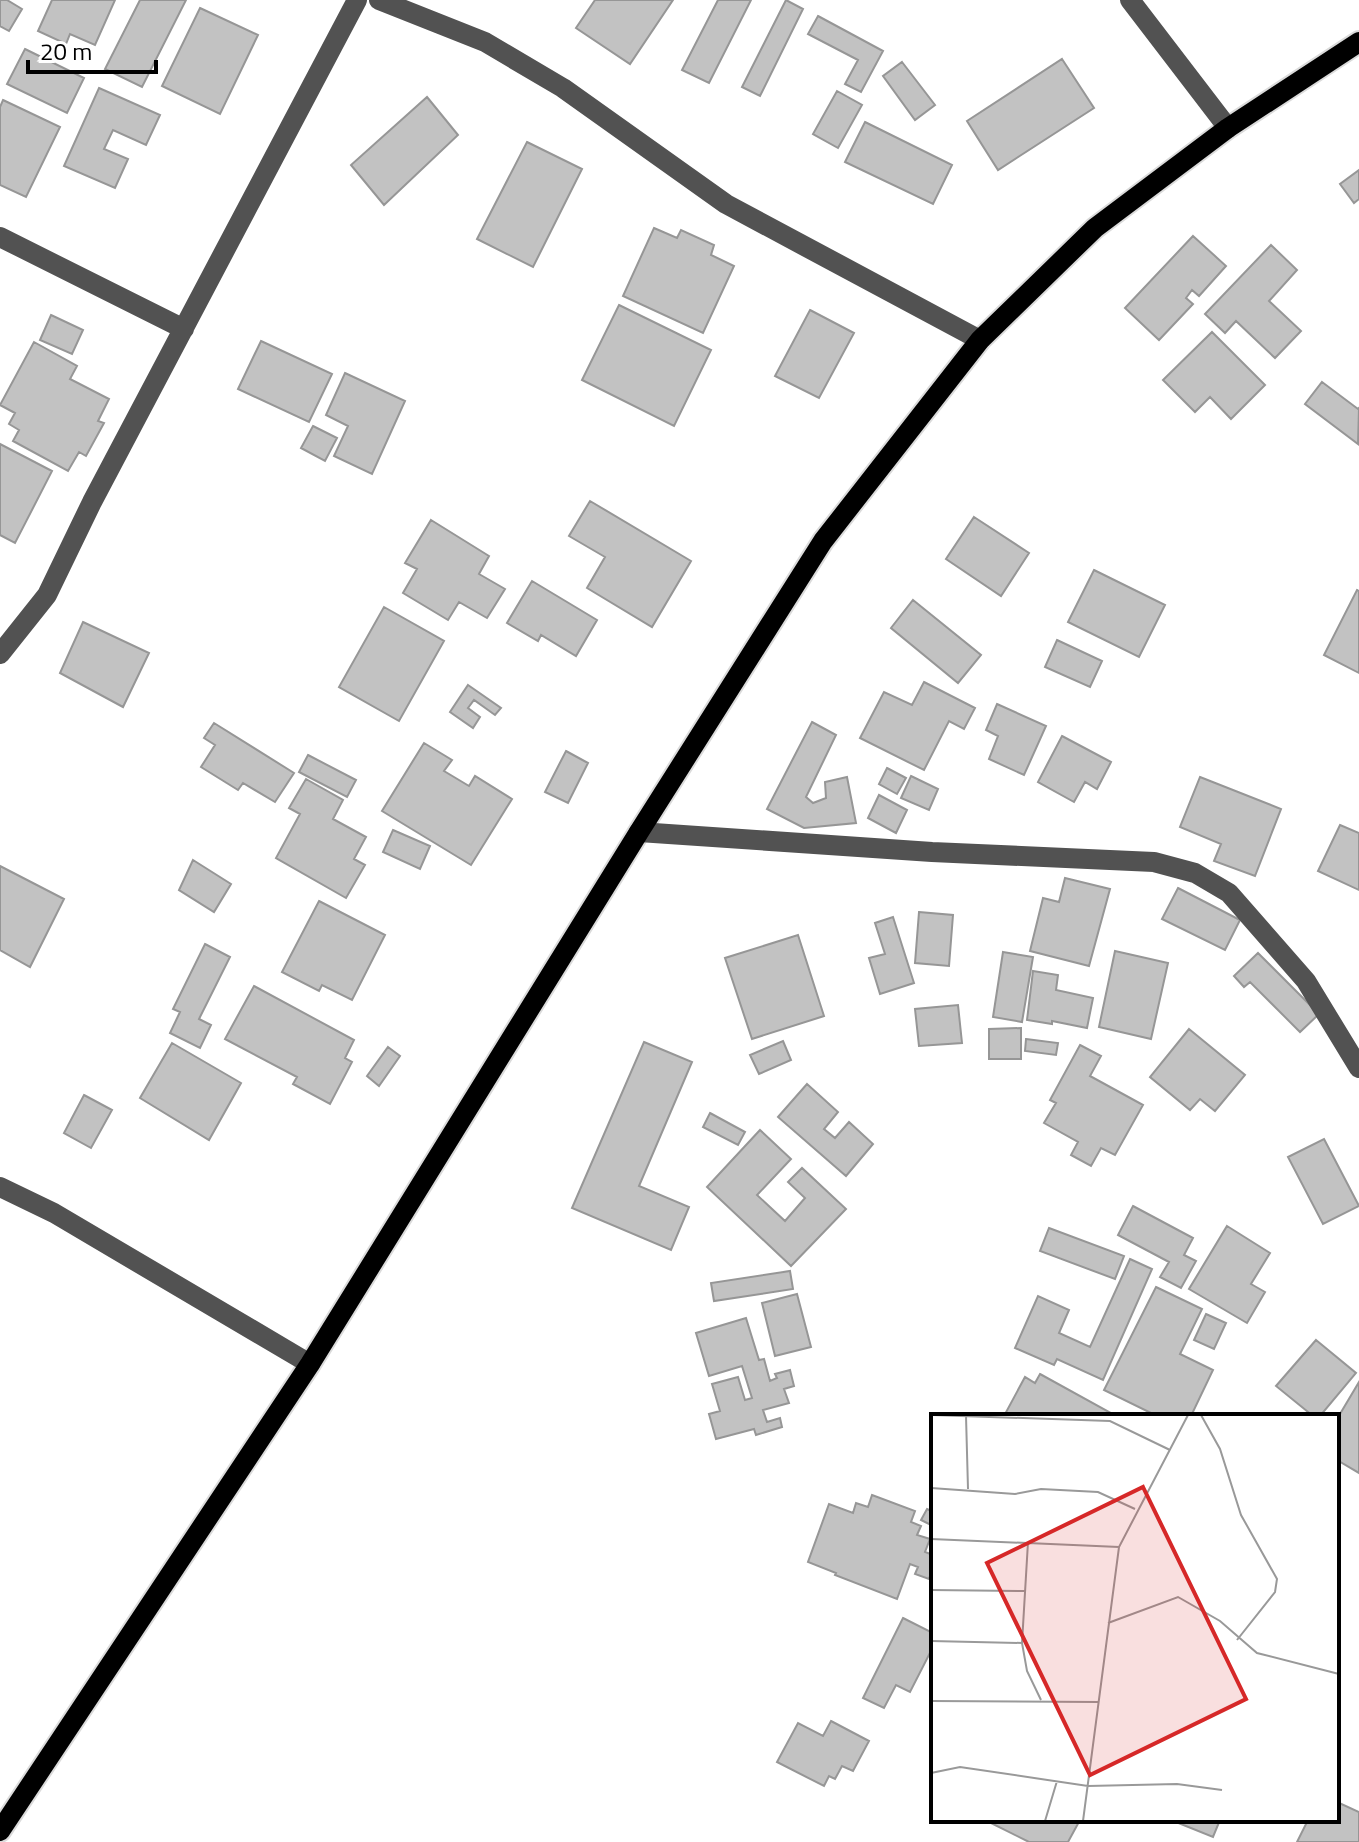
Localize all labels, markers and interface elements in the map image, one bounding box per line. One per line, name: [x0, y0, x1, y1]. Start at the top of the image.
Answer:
scale bar: [28, 24, 156, 74]
text: 20 m: [40, 33, 92, 69]
inset map: [931, 1414, 1339, 1822]

